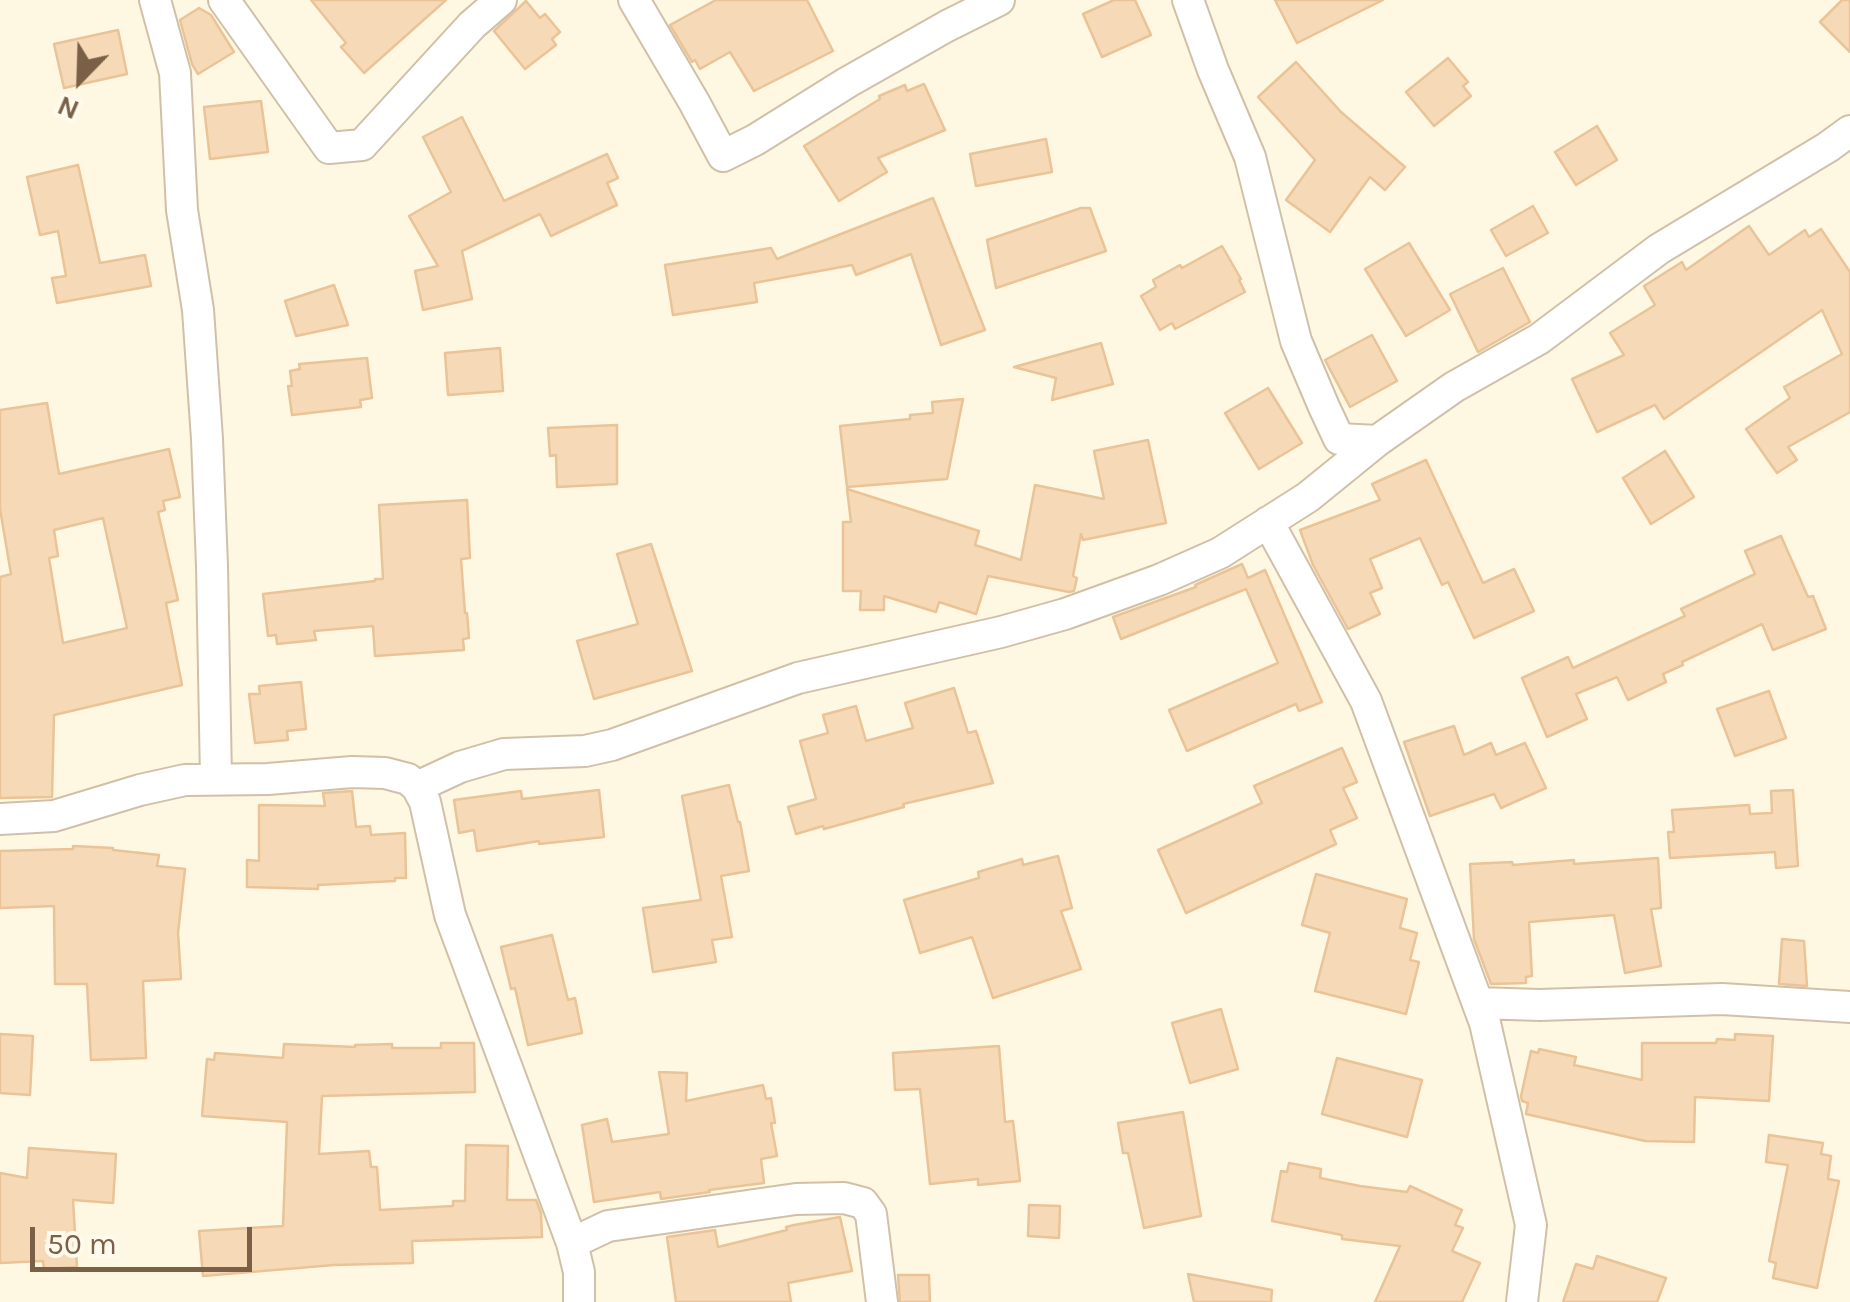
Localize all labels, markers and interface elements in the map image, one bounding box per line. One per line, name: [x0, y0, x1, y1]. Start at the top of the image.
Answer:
north arrow: [30, 30, 130, 130]
text: N: [52, 89, 84, 127]
scale bar: [35, 1207, 258, 1269]
text: 50 m: [47, 1226, 117, 1262]

